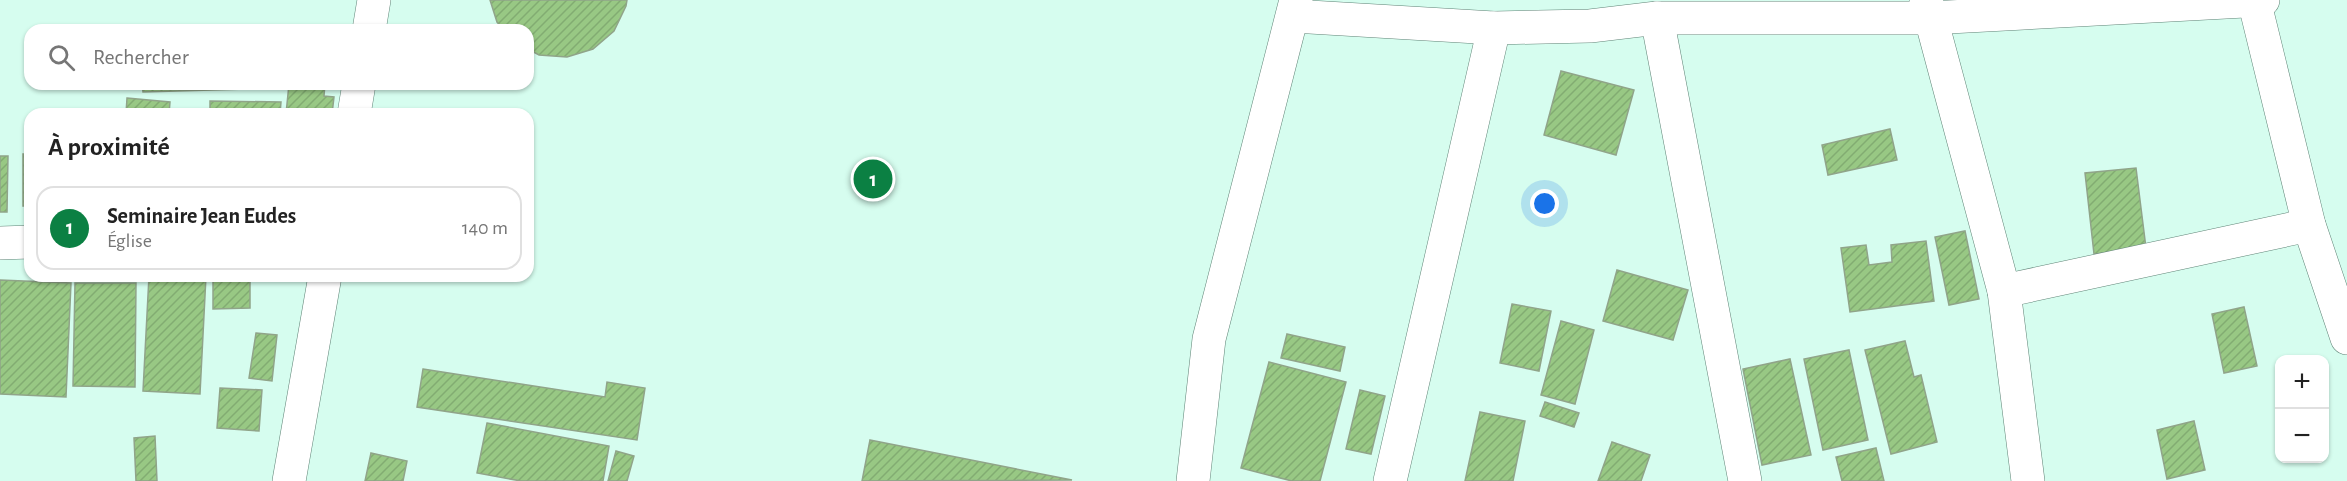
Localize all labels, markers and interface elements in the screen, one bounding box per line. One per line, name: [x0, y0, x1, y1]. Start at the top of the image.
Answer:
search box: [24, 24, 534, 90]
icon: search: [45, 41, 78, 74]
text: Rechercher: [93, 46, 189, 68]
text: À proximité: [48, 134, 170, 160]
pin: 1: [854, 156, 892, 201]
your location: [1530, 189, 1559, 218]
text: Seminaire Jean Eudes: [107, 205, 296, 227]
text: 1: [66, 218, 73, 238]
text: 140 m: [462, 218, 508, 238]
text: Église: [107, 231, 152, 251]
map controls: [2275, 355, 2329, 463]
button: +: [2275, 355, 2329, 409]
button: −: [2275, 409, 2329, 463]

